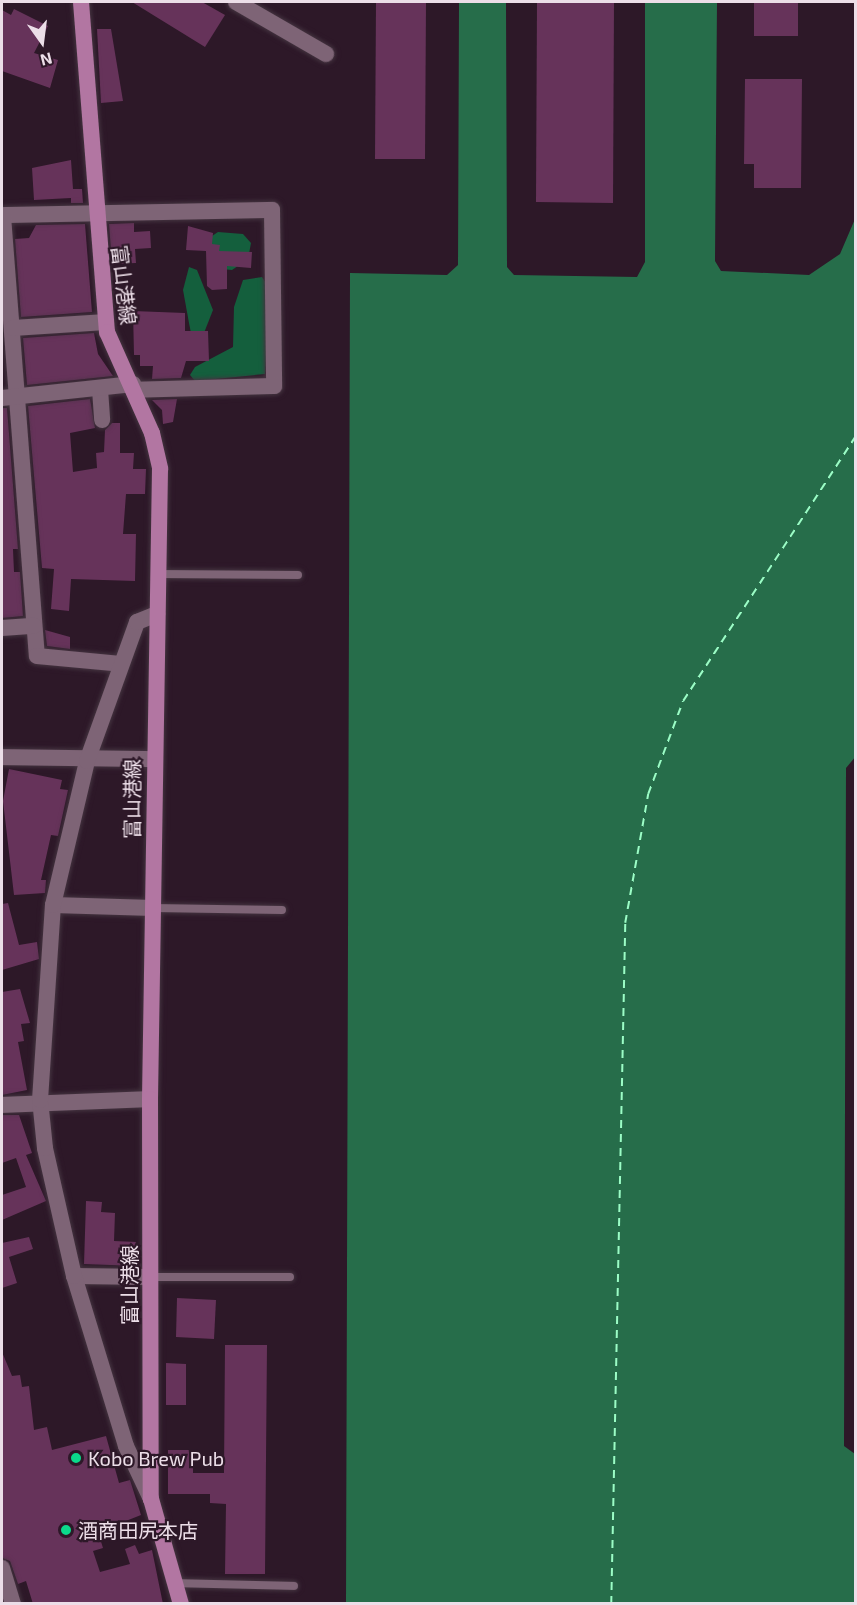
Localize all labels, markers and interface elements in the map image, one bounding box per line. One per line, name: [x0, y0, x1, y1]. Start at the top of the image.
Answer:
north arrow: [12, 12, 72, 72]
text: N: [39, 49, 54, 71]
street label: 富山港線: [107, 244, 141, 326]
street label: 富山港線: [120, 759, 144, 839]
street label: 富山港線: [117, 1245, 141, 1325]
place label: Kobo Brew Pub: [88, 1446, 225, 1470]
marker: Kobo Brew Pub: [69, 1451, 83, 1465]
place label: 酒商田尻本店: [78, 1518, 198, 1542]
marker: 酒商田尻本店: [59, 1523, 73, 1537]

